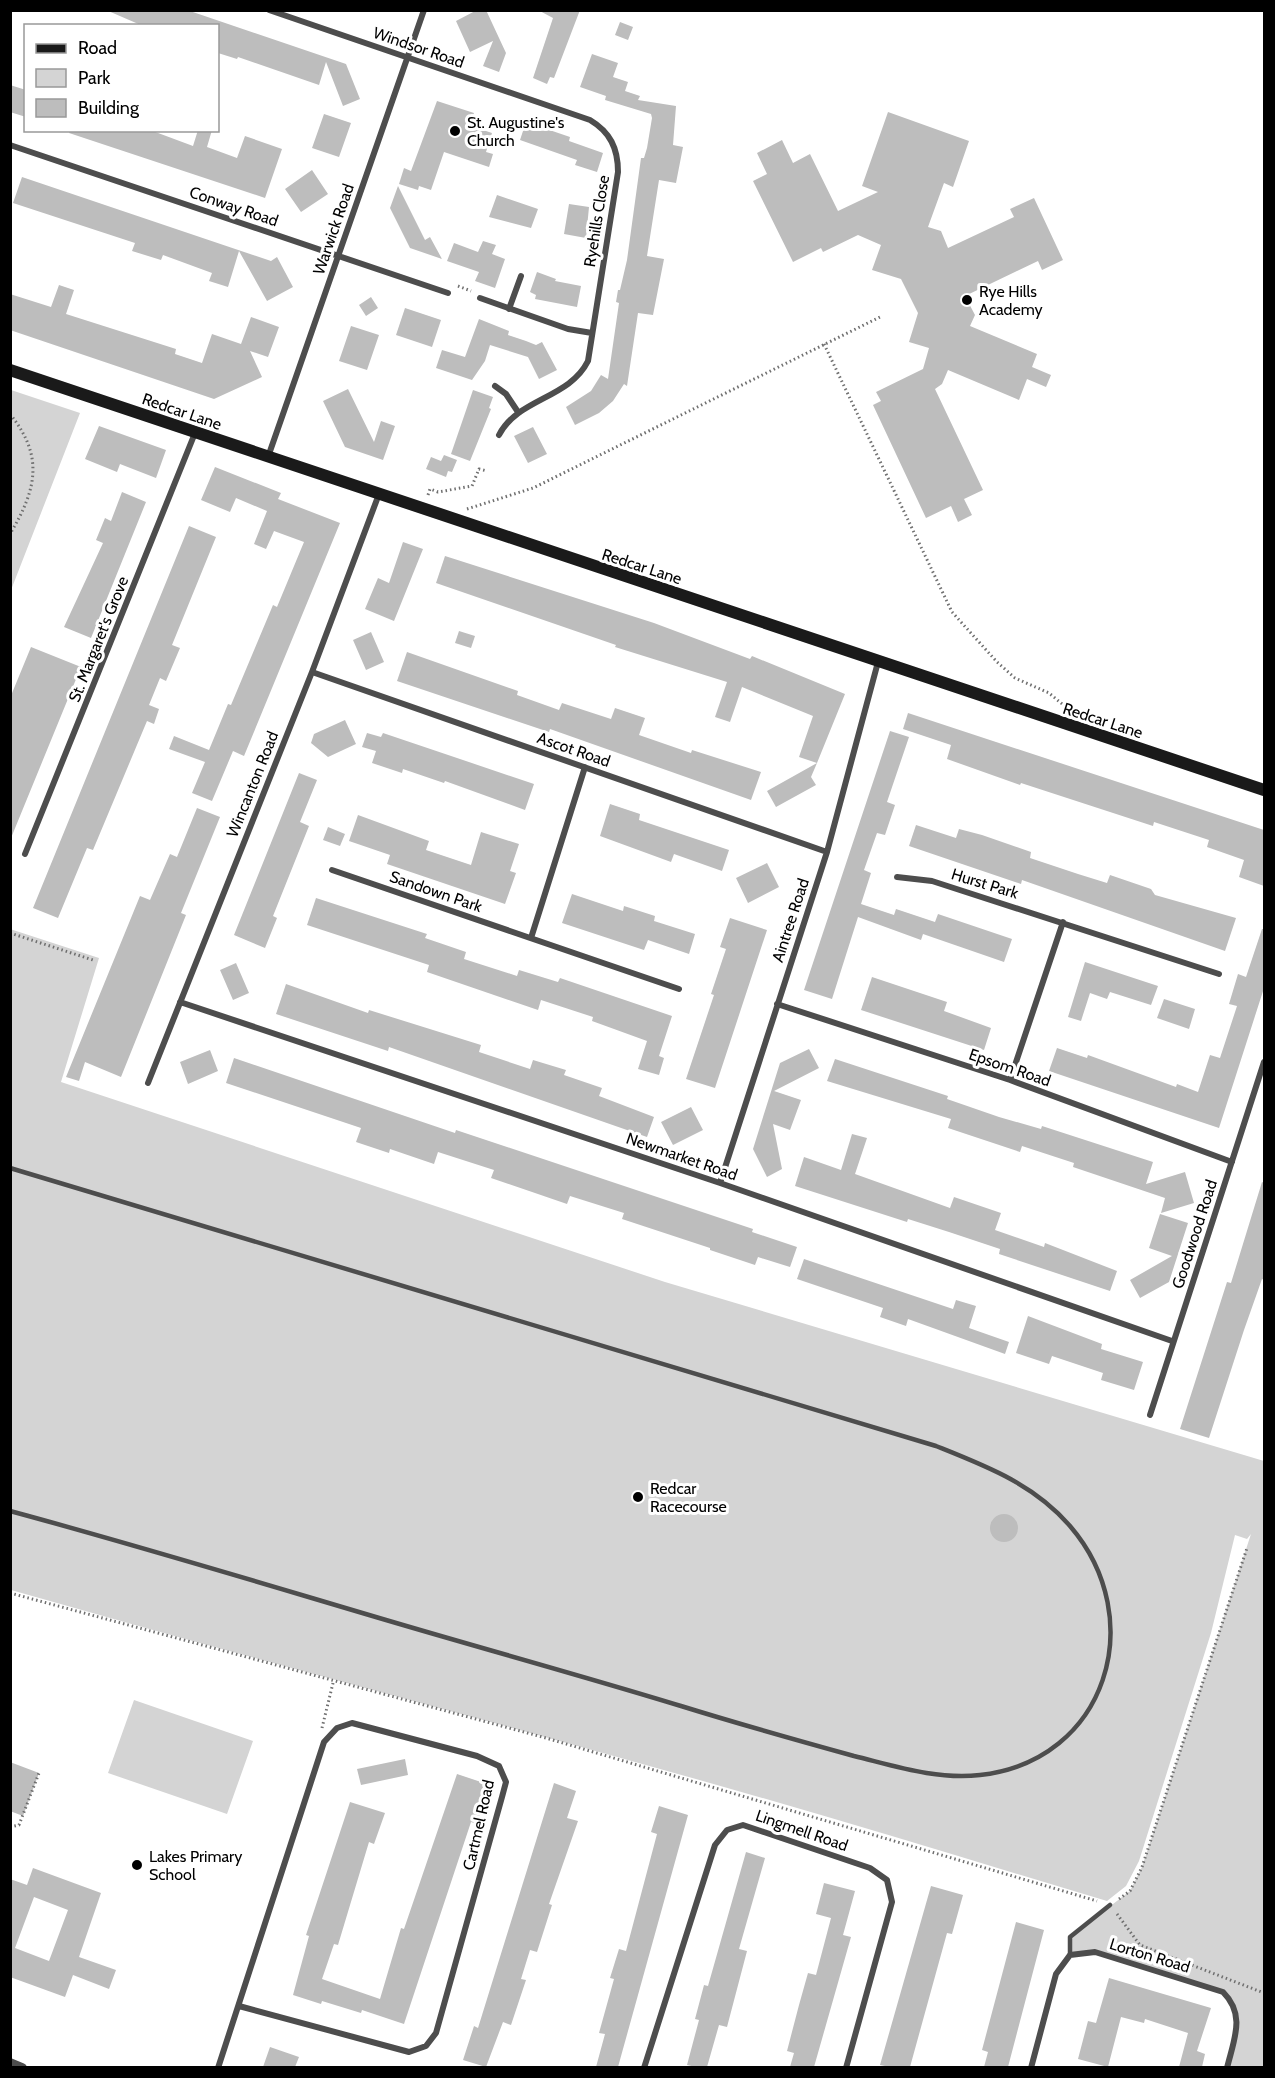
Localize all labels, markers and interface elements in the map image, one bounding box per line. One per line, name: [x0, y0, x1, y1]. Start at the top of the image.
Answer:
street label: Windsor Road: [371, 23, 467, 72]
legend: [24, 24, 219, 132]
text: Road: [78, 37, 117, 59]
text: Park: [78, 67, 111, 89]
text: Building: [78, 97, 140, 119]
place label: St. Augustine's Church: [467, 113, 565, 150]
marker: St. Augustine's Church: [448, 124, 462, 138]
street label: Ryehills Close: [580, 174, 613, 268]
street label: Warwick Road: [309, 181, 358, 277]
street label: Conway Road: [187, 182, 281, 231]
place label: Rye Hills Academy: [979, 282, 1043, 319]
marker: Rye Hills Academy: [960, 293, 974, 307]
street label: Redcar Lane: [140, 389, 224, 434]
street label: Redcar Lane: [600, 545, 684, 588]
street label: St. Margaret's Grove: [65, 574, 132, 705]
street label: Redcar Lane: [1061, 699, 1145, 742]
street label: Wincanton Road: [223, 728, 282, 840]
street label: Ascot Road: [535, 728, 613, 771]
street label: Hurst Park: [949, 864, 1021, 903]
street label: Sandown Park: [387, 867, 485, 916]
street label: Aintree Road: [768, 876, 813, 964]
street label: Epsom Road: [966, 1045, 1053, 1090]
street label: Newmarket Road: [624, 1129, 740, 1184]
street label: Goodwood Road: [1168, 1177, 1221, 1291]
place label: Redcar Racecourse: [650, 1479, 727, 1516]
marker: Redcar Racecourse: [631, 1490, 645, 1504]
street label: Cartmel Road: [459, 1778, 498, 1872]
street label: Lingmell Road: [753, 1806, 851, 1855]
place label: Lakes Primary School: [149, 1847, 242, 1884]
marker: Lakes Primary School: [130, 1858, 144, 1872]
street label: Lorton Road: [1107, 1934, 1192, 1977]

